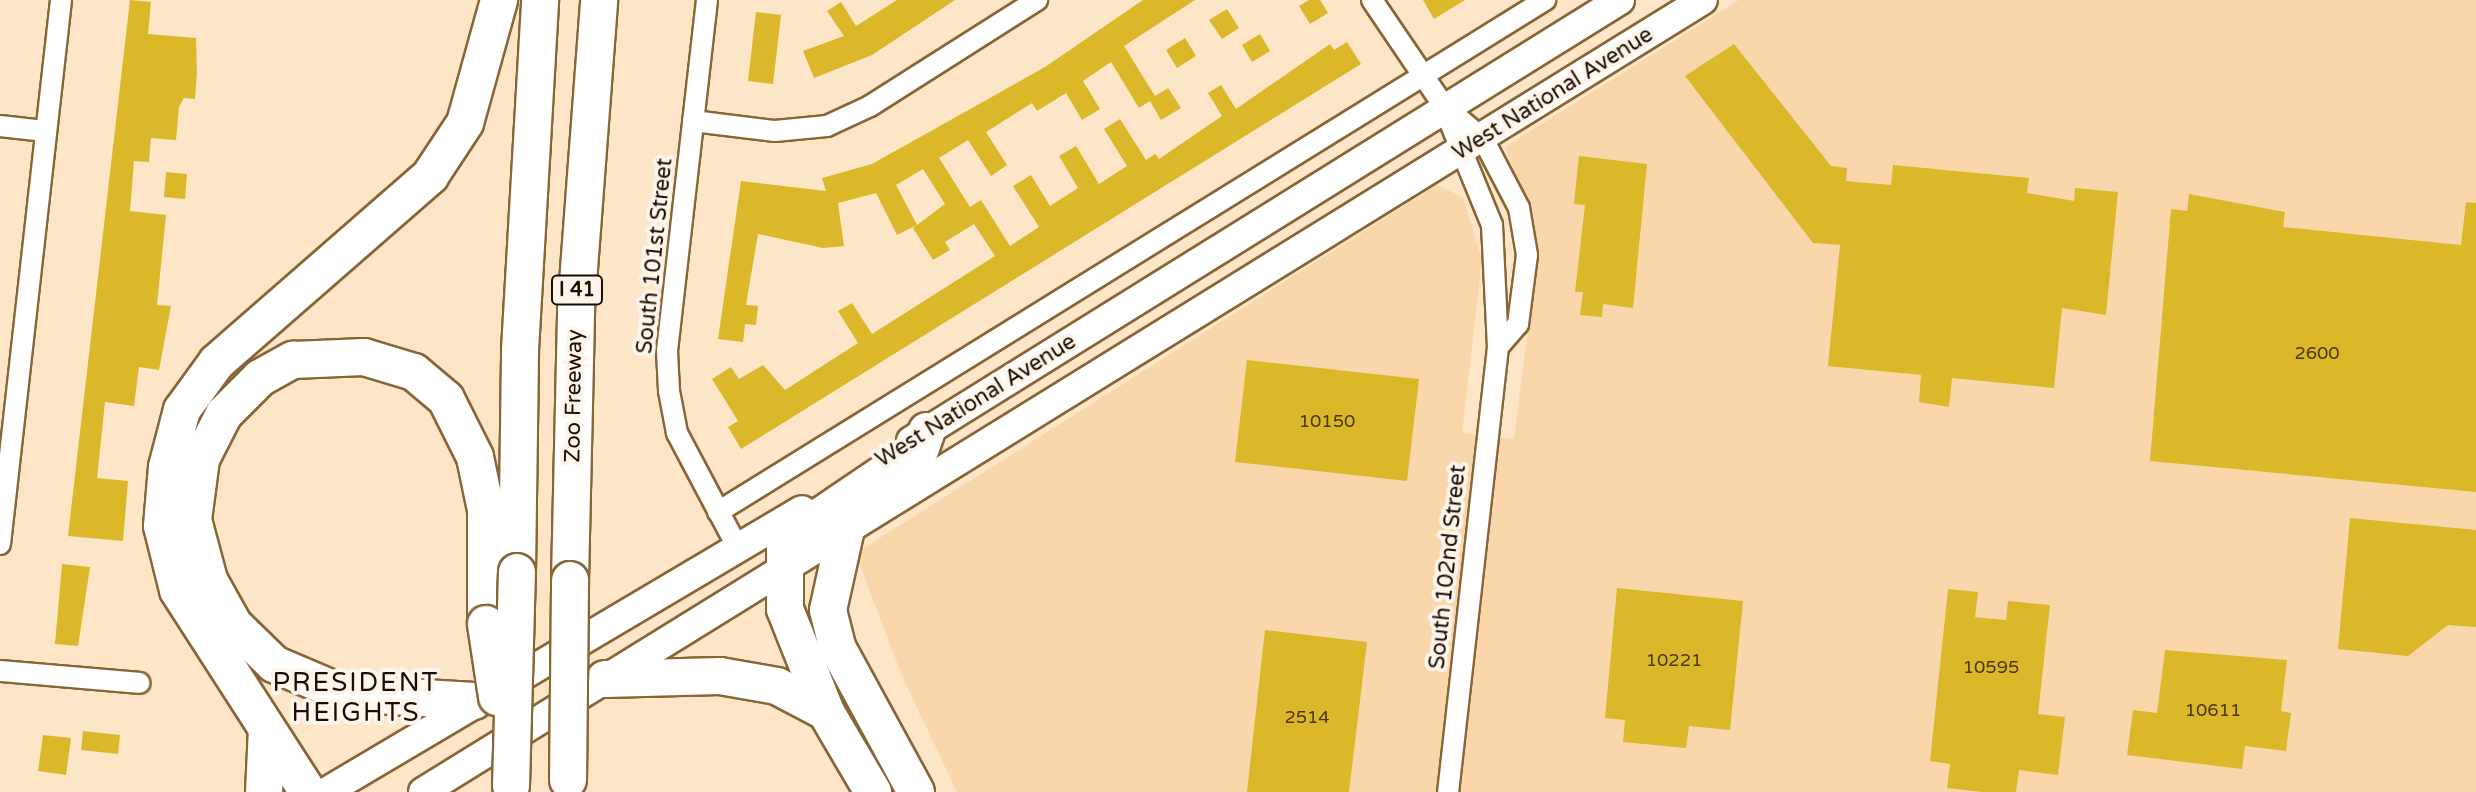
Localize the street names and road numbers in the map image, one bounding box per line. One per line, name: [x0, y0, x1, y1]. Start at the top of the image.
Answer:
street label: West National Avenue: [1448, 22, 1658, 166]
street label: South 101st Street: [632, 157, 678, 355]
road number: I 41: [549, 274, 605, 306]
street label: Zoo Freeway: [560, 329, 588, 463]
street label: West National Avenue: [871, 329, 1081, 473]
street label: South 102nd Street: [1424, 464, 1472, 670]

